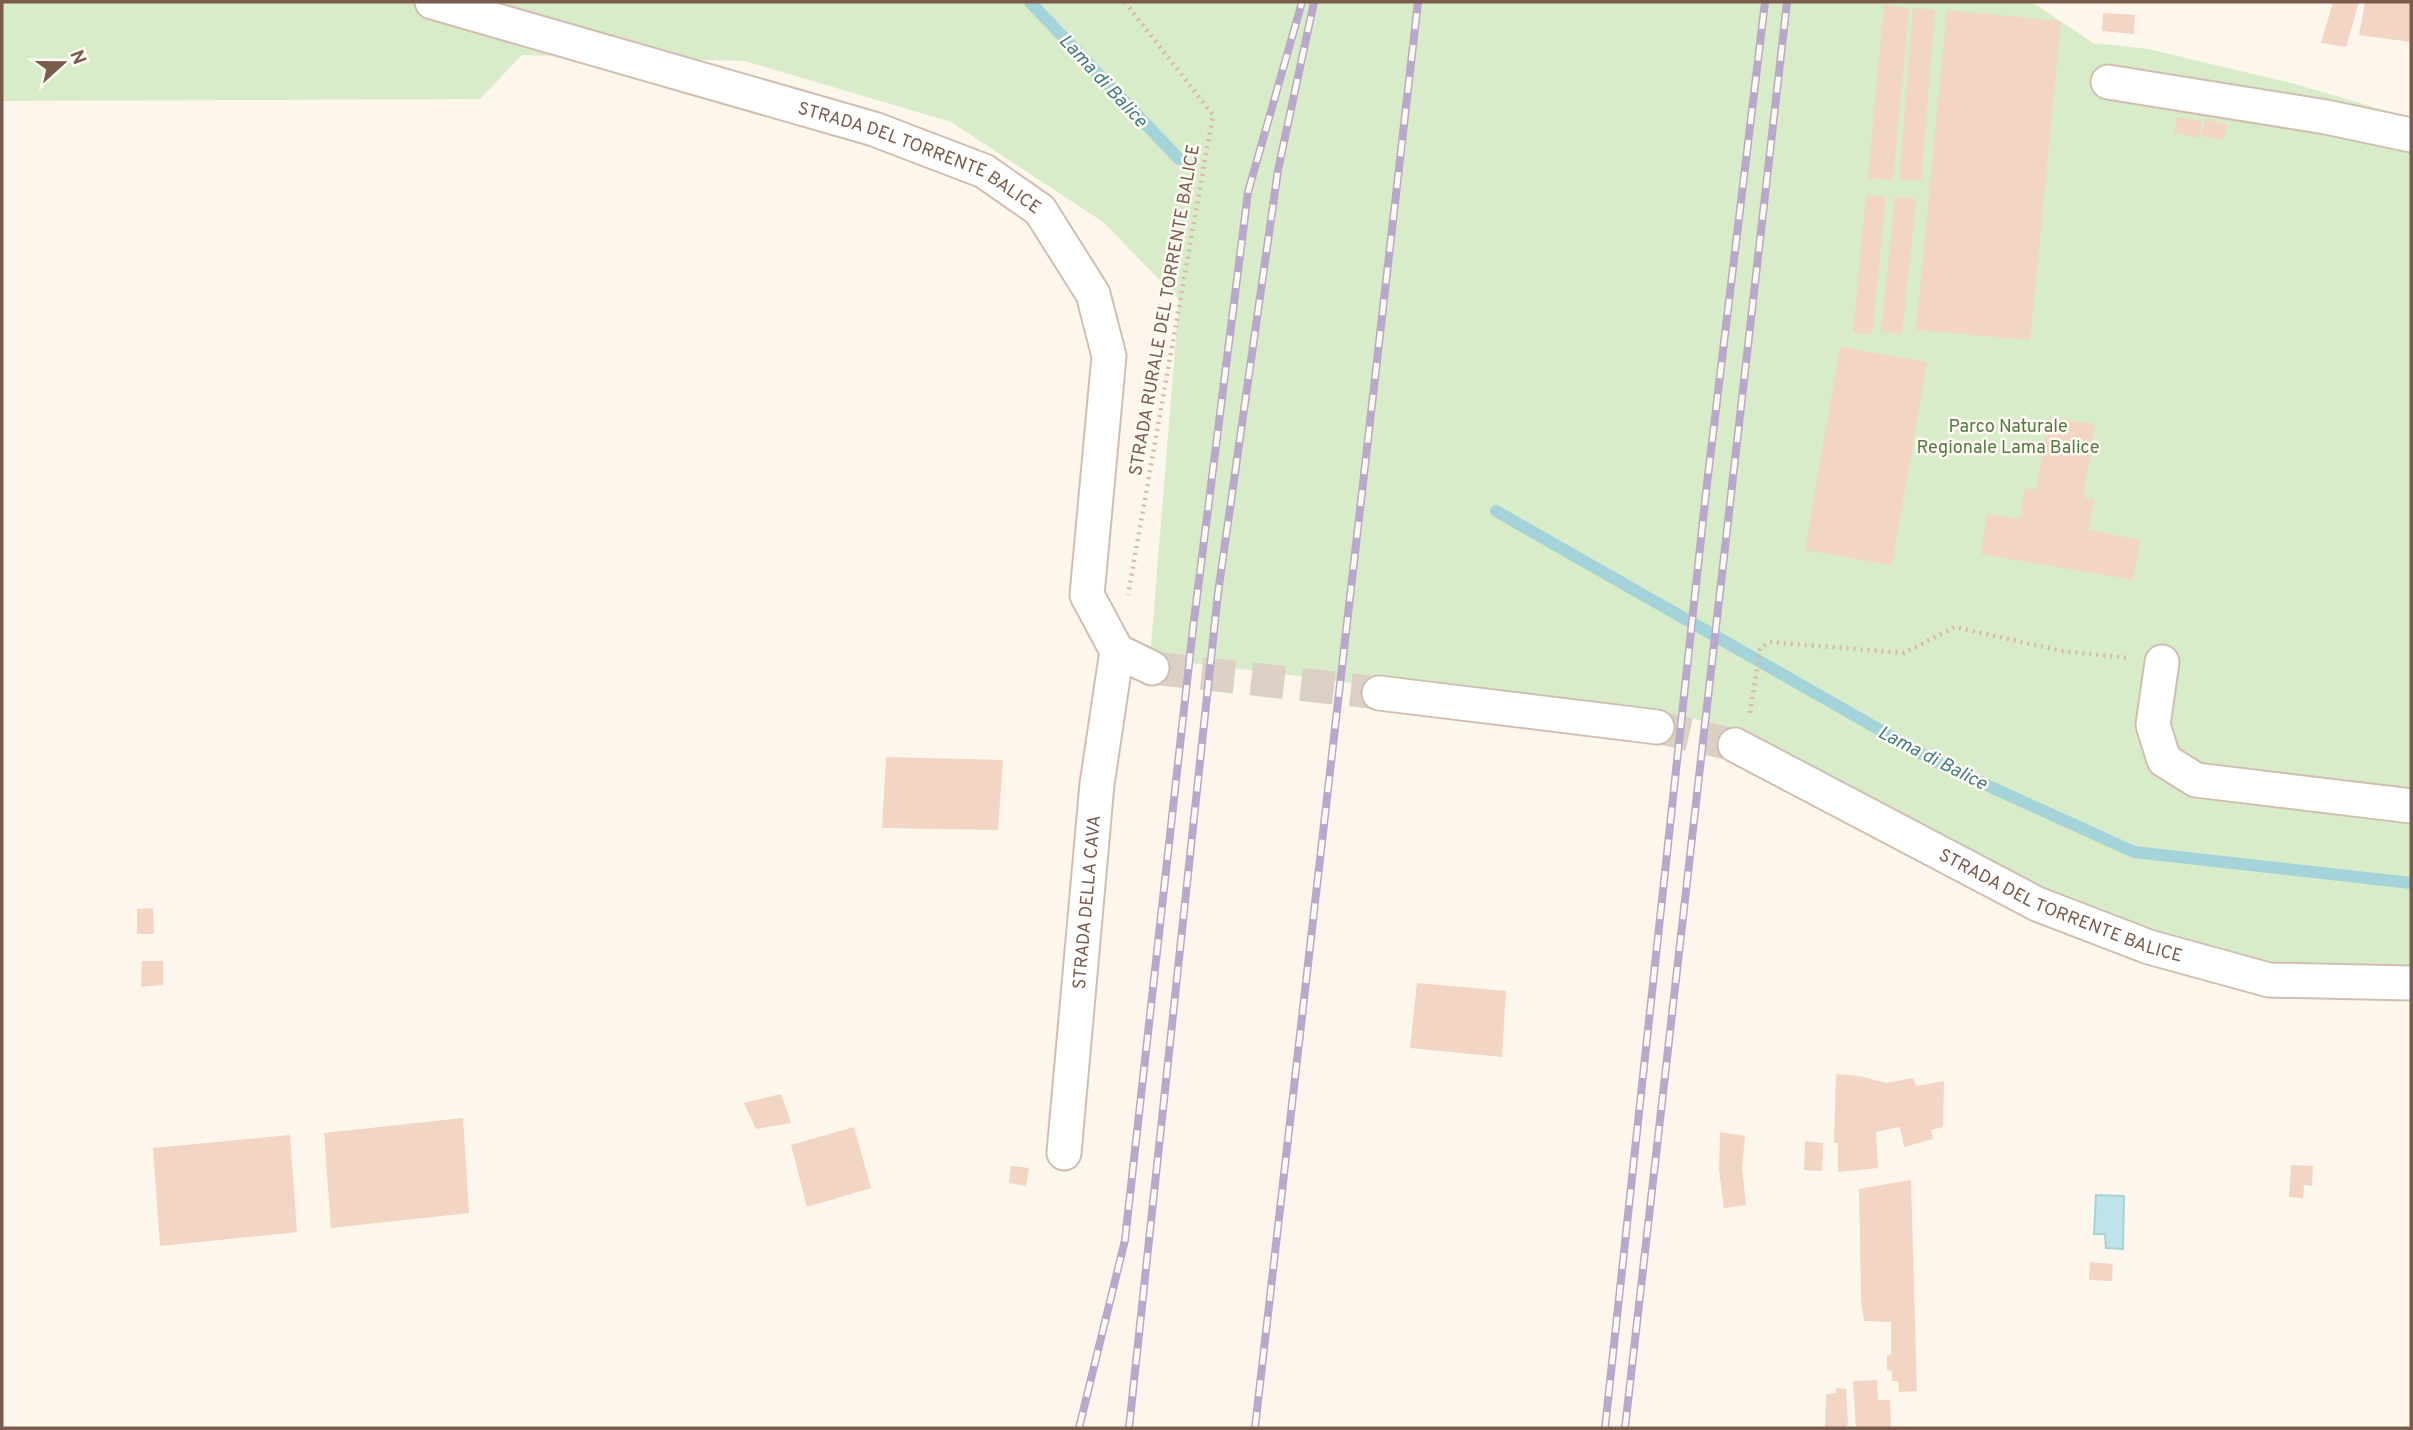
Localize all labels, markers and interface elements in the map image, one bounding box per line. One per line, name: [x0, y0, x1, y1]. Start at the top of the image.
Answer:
north arrow: [28, 28, 98, 98]
water label: Lama di Balice: [1053, 30, 1152, 133]
text: N: [63, 47, 91, 68]
street label: STRADA DEL TORRENTE BALICE: [795, 98, 1045, 220]
street label: STRADA RURALE DEL TORRENTE BALICE: [1125, 143, 1206, 478]
park label: Parco Naturale Regionale Lama Balice: [1917, 416, 2099, 460]
water label: Lama di Balice: [1874, 721, 1991, 797]
street label: STRADA DELLA CAVA: [1069, 814, 1107, 990]
street label: STRADA DEL TORRENTE BALICE: [1934, 844, 2185, 969]

